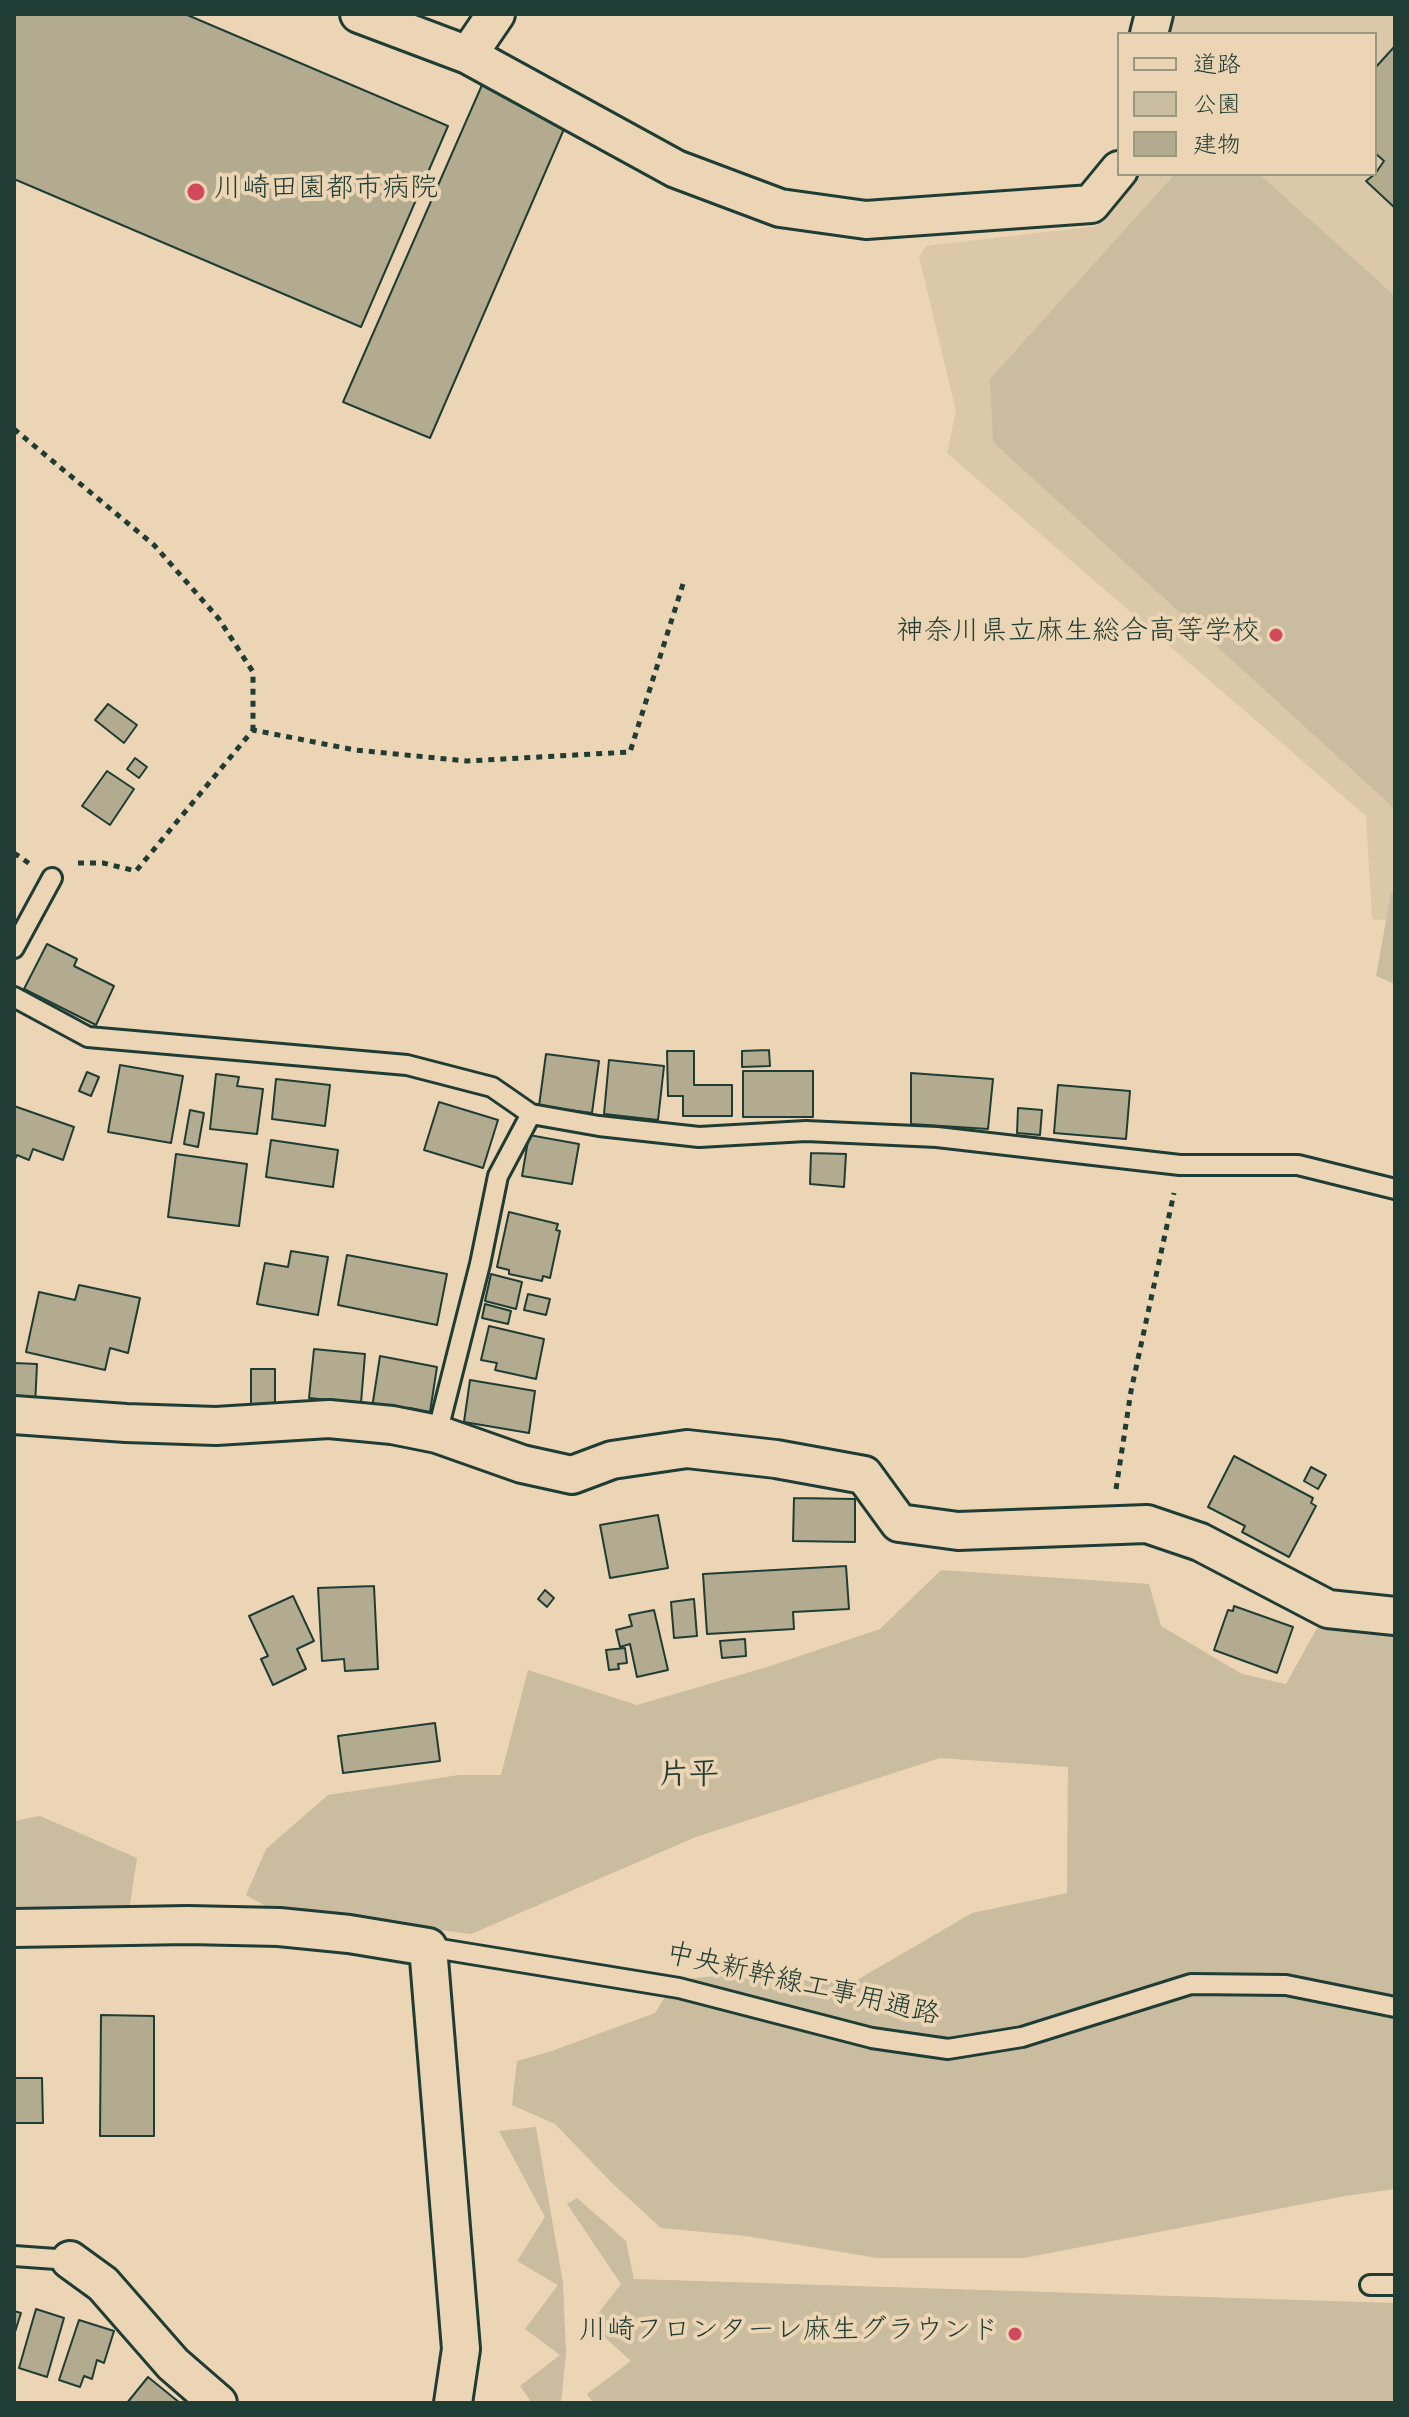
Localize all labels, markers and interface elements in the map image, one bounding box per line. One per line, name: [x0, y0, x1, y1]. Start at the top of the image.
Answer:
legend: [1117, 32, 1377, 176]
text: 道路: [1193, 50, 1241, 84]
text: 公園: [1193, 90, 1241, 124]
text: 建物: [1193, 130, 1241, 164]
place label: 川崎田園都市病院: [214, 175, 438, 209]
marker: 川崎田園都市病院: [185, 181, 207, 203]
place label: 神奈川県立麻生総合高等学校: [896, 618, 1260, 652]
marker: 神奈川県立麻生総合高等学校: [1267, 626, 1285, 644]
district label: 片平: [659, 1761, 719, 1797]
street label: 中央新幹線工事用通路: [662, 1940, 942, 2036]
place label: 川崎フロンターレ麻生グラウンド: [579, 2317, 999, 2351]
marker: 川崎フロンターレ麻生グラウンド: [1006, 2325, 1024, 2343]

